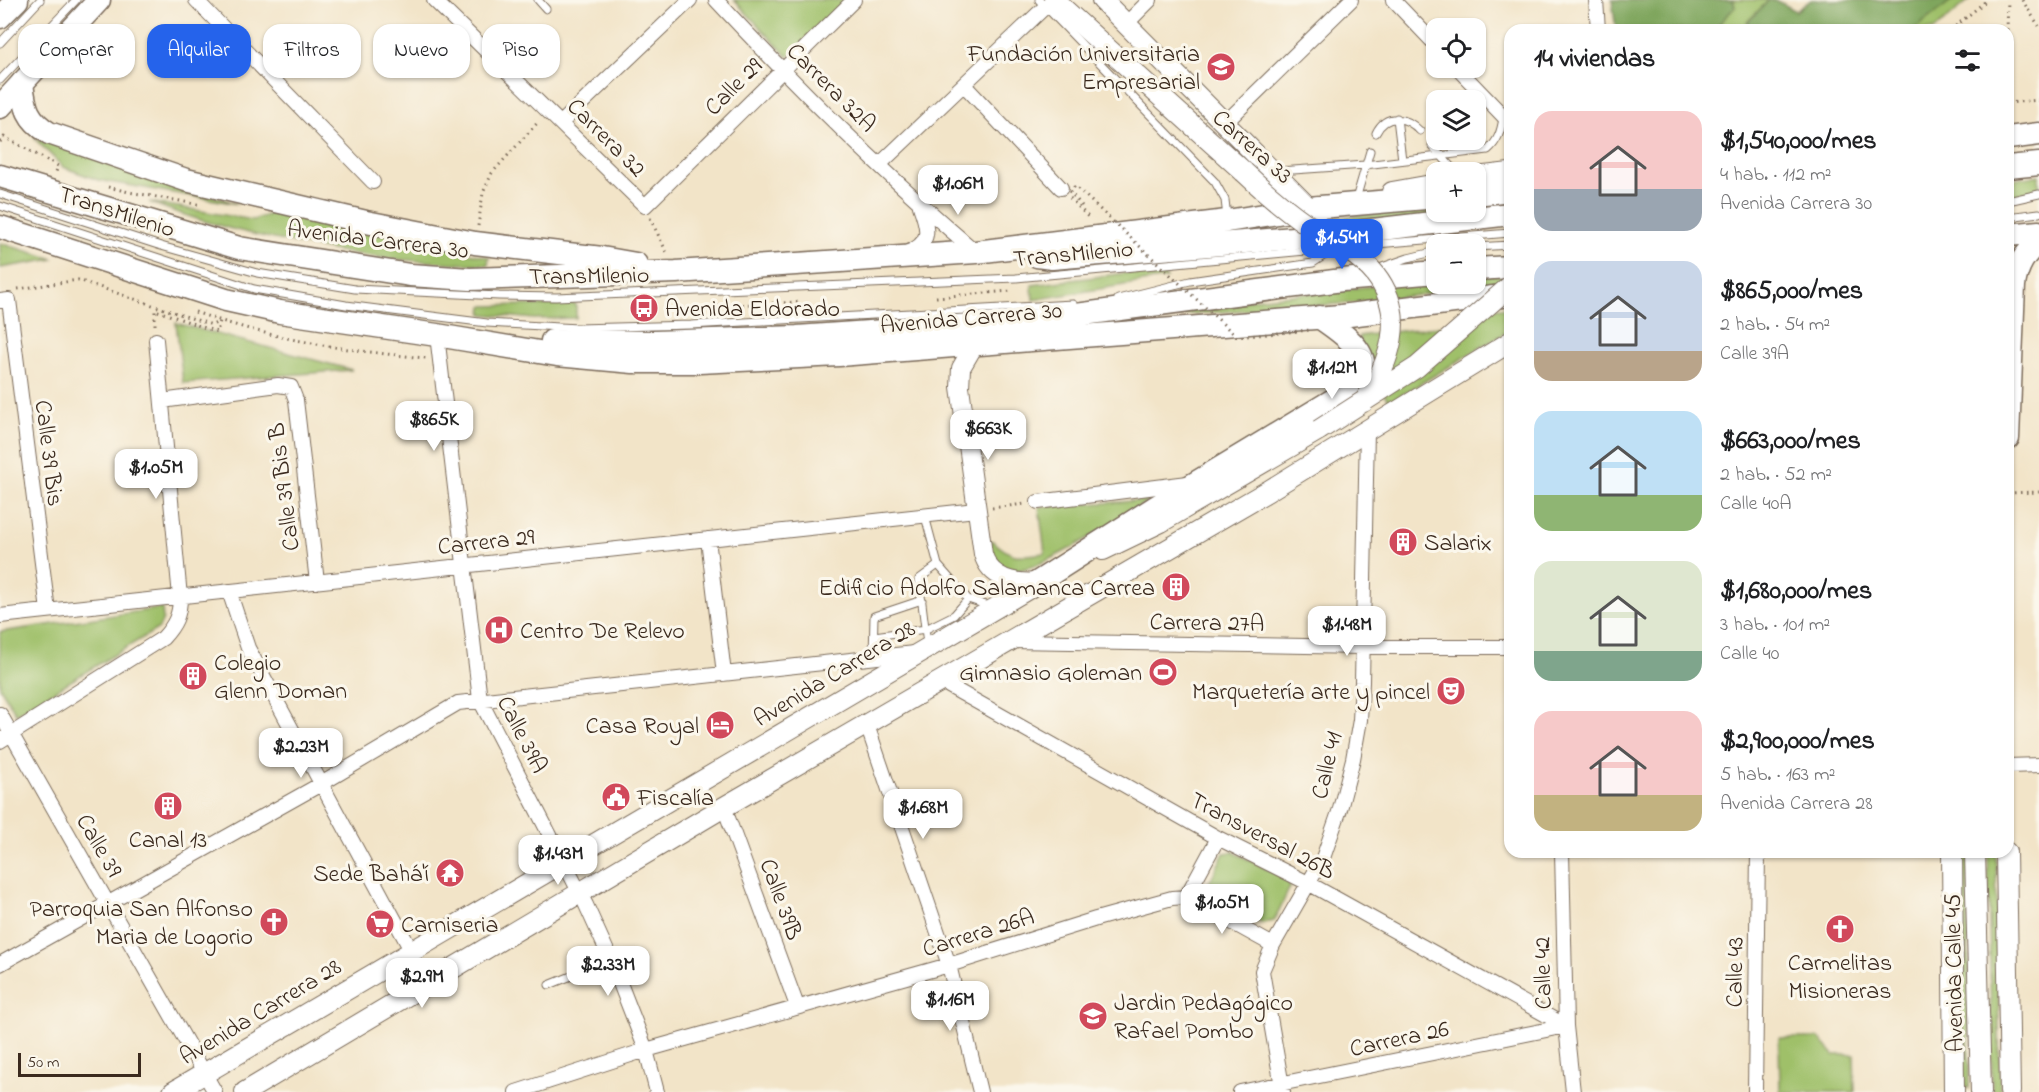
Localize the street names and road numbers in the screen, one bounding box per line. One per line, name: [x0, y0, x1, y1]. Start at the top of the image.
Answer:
street label: Carrera 32A: [777, 36, 883, 142]
street label: Calle 29: [698, 50, 772, 125]
street label: Carrera 32: [557, 91, 653, 187]
street label: Carrera 33: [1203, 102, 1299, 194]
street label: TransMilenio: [54, 178, 179, 249]
street label: Avenida Carrera 30: [285, 213, 470, 270]
street label: TransMilenio: [1012, 233, 1135, 278]
street label: TransMilenio: [528, 259, 650, 296]
street label: Avenida Carrera 30: [879, 294, 1064, 345]
street label: Calle 39 Bis: [24, 398, 71, 508]
street label: Calle 39 Bis B: [260, 421, 311, 553]
street label: Carrera 29: [436, 521, 537, 566]
street label: Carrera 27A: [1149, 606, 1265, 643]
street label: Avenida Carrera 28: [748, 613, 923, 737]
street label: Calle 39A: [486, 690, 555, 780]
street label: Calle 41: [1304, 728, 1353, 803]
street label: Transversal 26B: [1183, 784, 1341, 890]
street label: Calle 39: [66, 808, 130, 885]
street label: Calle 39B: [749, 854, 811, 945]
street label: Avenida Calle 45: [1937, 893, 1974, 1053]
street label: Carrera 26A: [918, 901, 1039, 968]
street label: Calle 42: [1526, 936, 1563, 1010]
street label: Calle 43: [1718, 936, 1755, 1008]
street label: Avenida Carrera 28: [174, 951, 349, 1075]
street label: Carrera 26: [1347, 1013, 1453, 1068]

